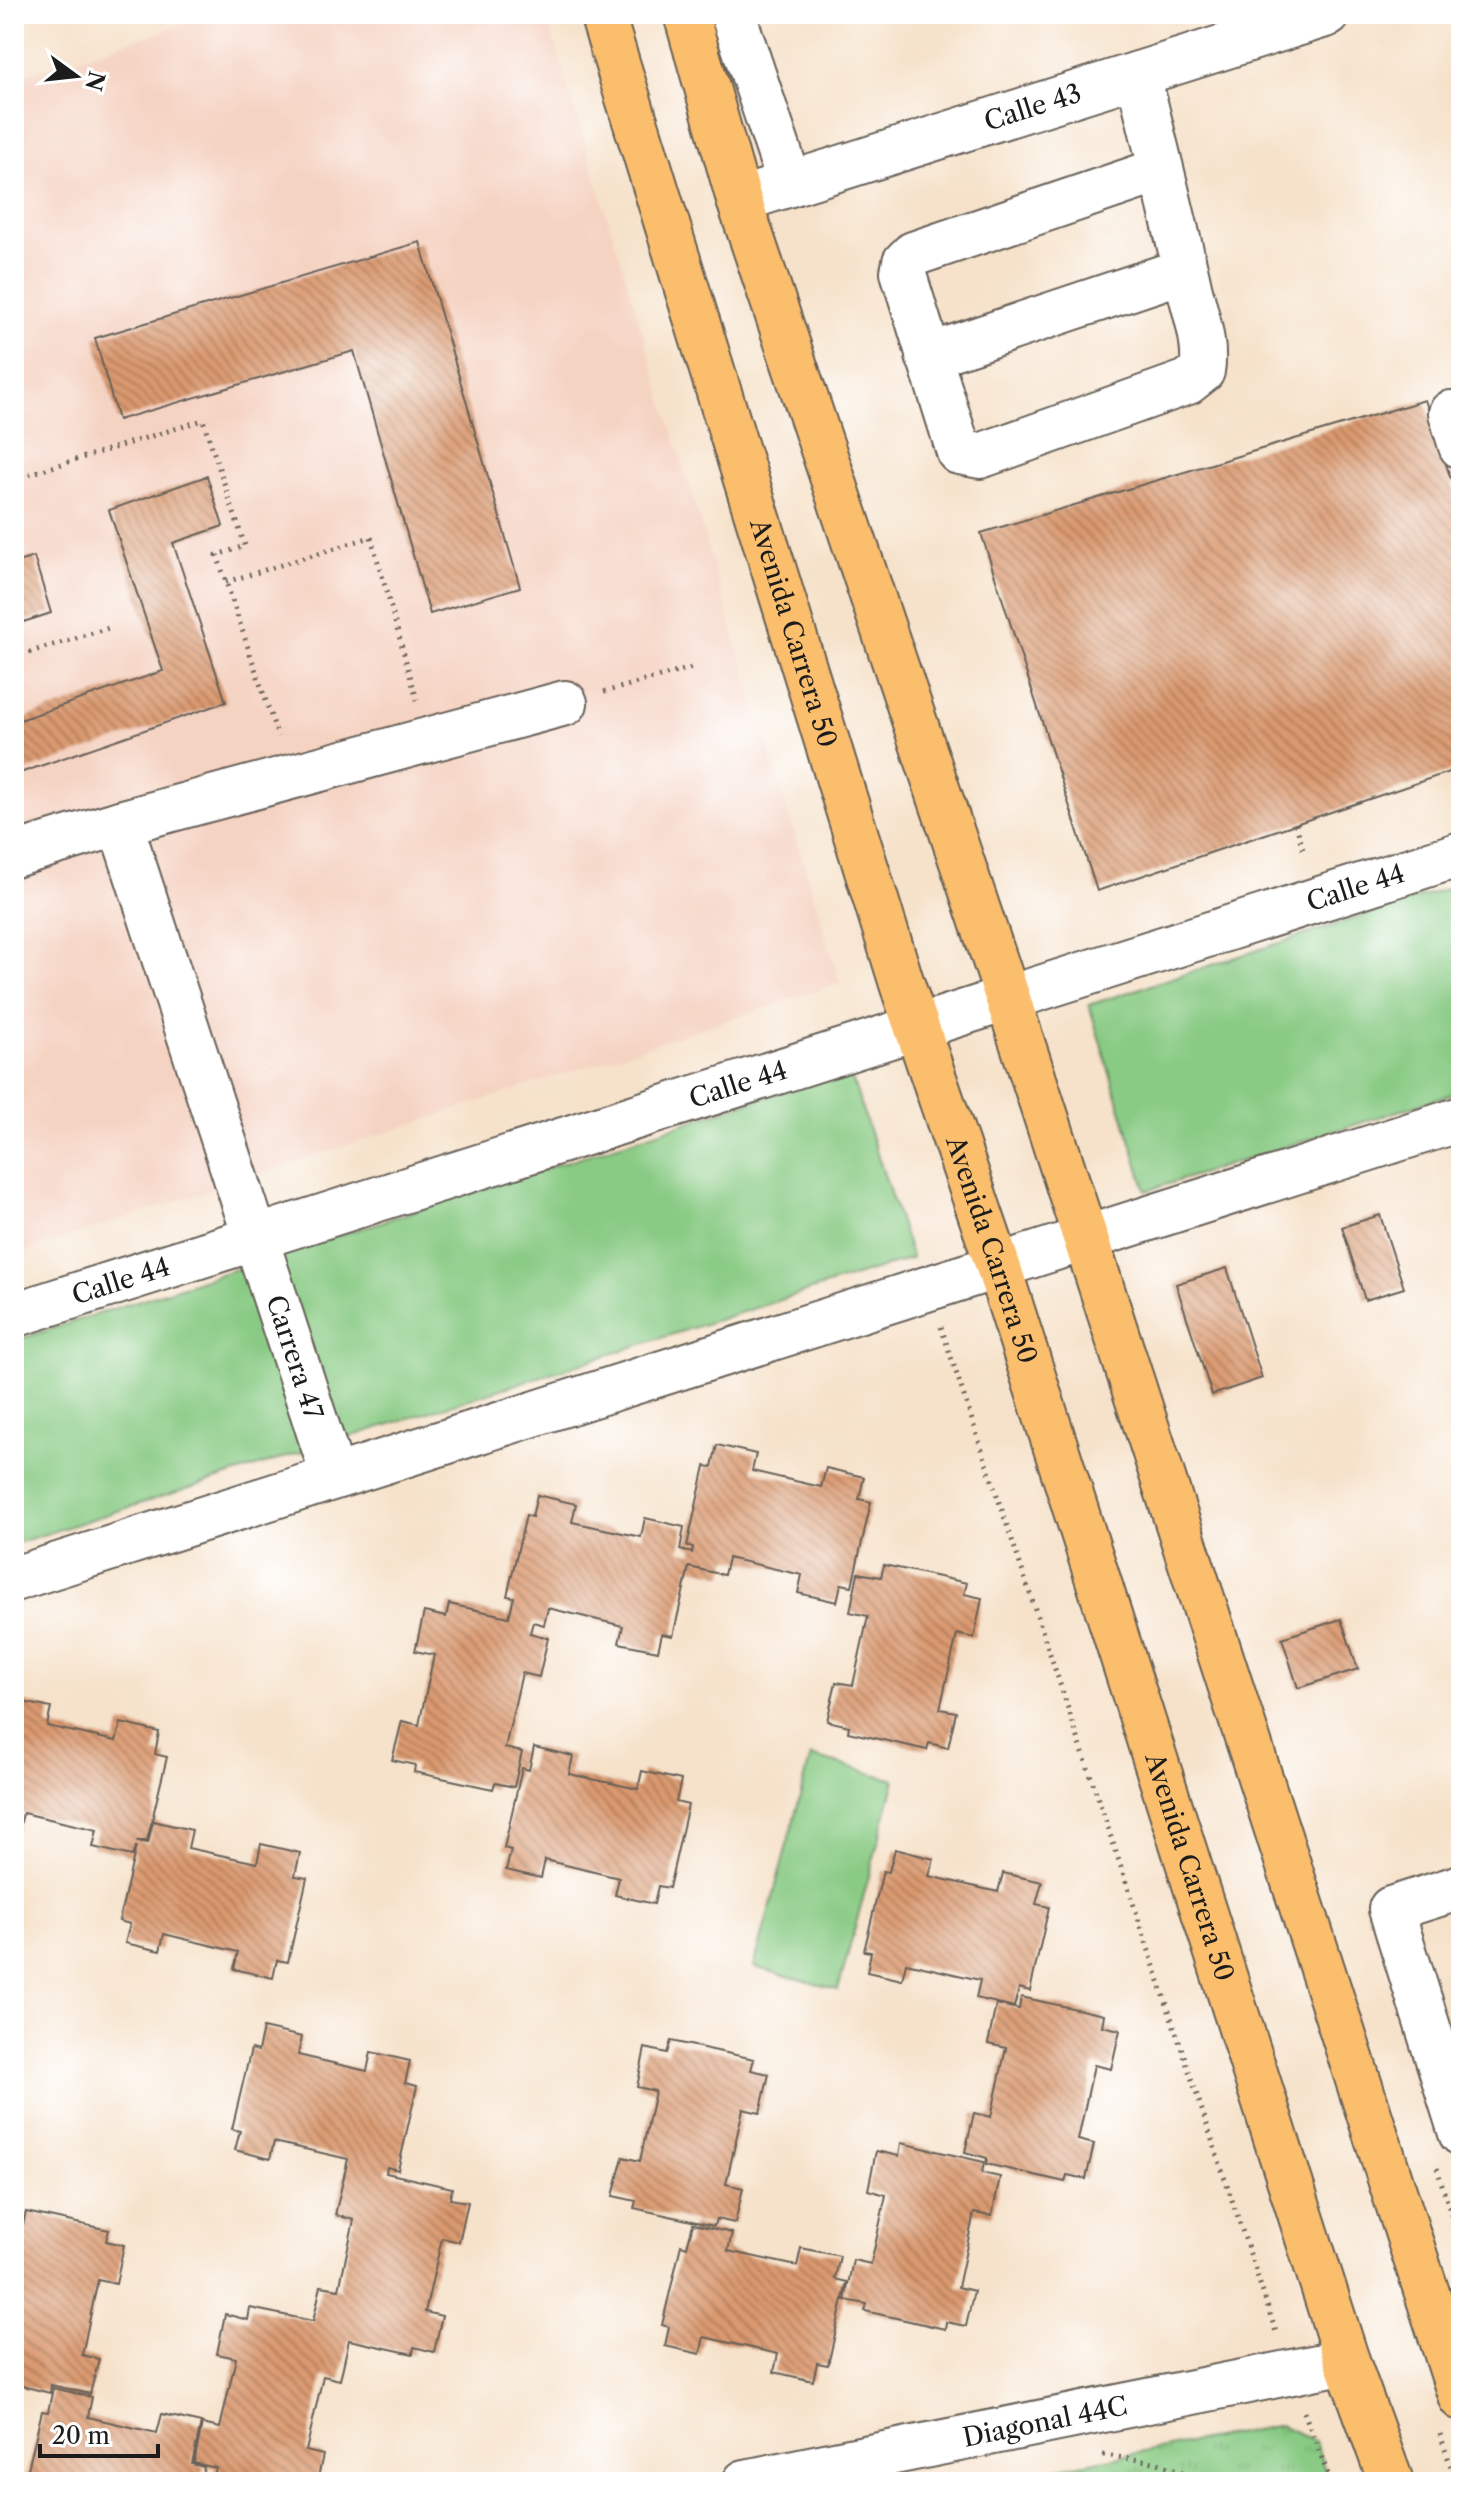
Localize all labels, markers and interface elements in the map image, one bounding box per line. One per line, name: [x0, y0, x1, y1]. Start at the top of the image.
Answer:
north arrow: [36, 36, 116, 116]
text: N: [79, 68, 110, 94]
street label: Calle 43: [980, 77, 1085, 138]
street label: Avenida Carrera 50: [743, 514, 844, 751]
street label: Calle 44: [1303, 857, 1408, 918]
street label: Calle 44: [685, 1054, 791, 1115]
street label: Avenida Carrera 50: [939, 1131, 1044, 1368]
street label: Calle 44: [68, 1250, 174, 1312]
street label: Carrera 47: [259, 1291, 330, 1424]
street label: Avenida Carrera 50: [1138, 1748, 1241, 1985]
street label: Diagonal 44C: [960, 2390, 1130, 2454]
scale bar: [40, 2408, 158, 2458]
text: 20 m: [52, 2421, 110, 2450]

